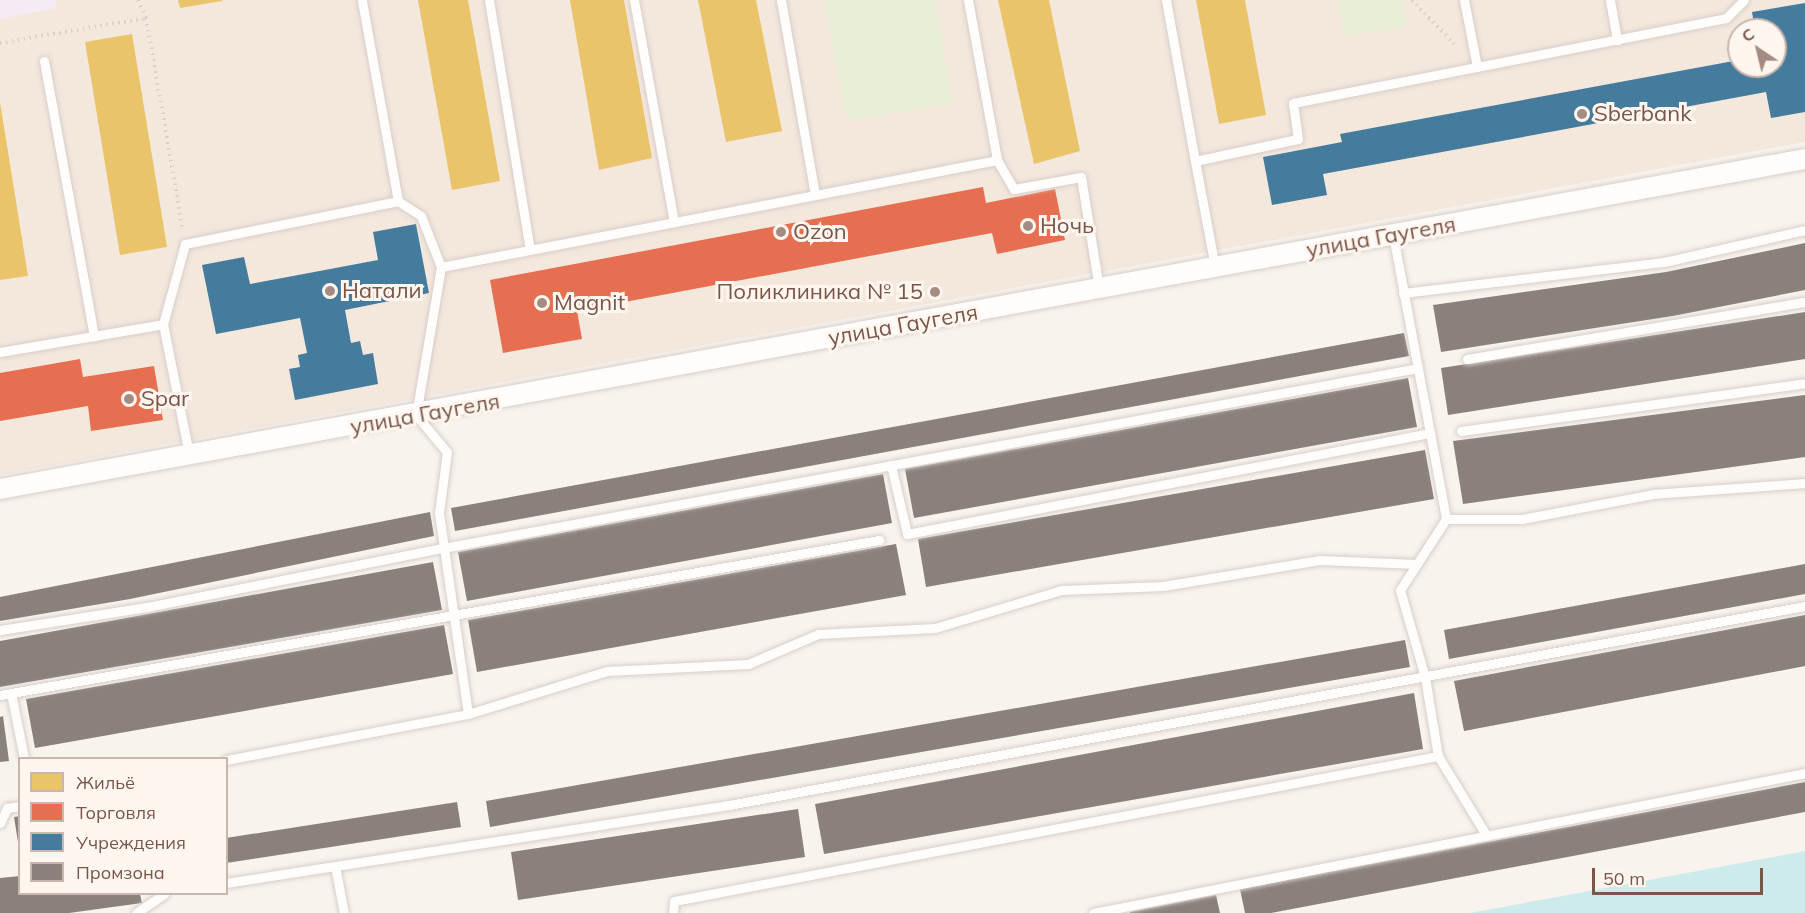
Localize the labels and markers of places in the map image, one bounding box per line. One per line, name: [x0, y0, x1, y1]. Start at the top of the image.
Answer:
place label: Sberbank: [1594, 101, 1691, 127]
marker: Sberbank: [1575, 107, 1589, 121]
place label: Ночь: [1040, 213, 1094, 239]
place label: Ozon: [793, 219, 847, 245]
marker: Ночь: [1021, 219, 1035, 233]
marker: Ozon: [774, 225, 788, 239]
place label: Натали: [342, 278, 422, 304]
place label: Поликлиника № 15: [716, 279, 923, 305]
marker: Натали: [323, 284, 337, 298]
marker: Поликлиника № 15: [928, 285, 942, 299]
place label: Magnit: [554, 290, 625, 316]
marker: Magnit: [535, 296, 549, 310]
place label: Spar: [141, 386, 189, 412]
marker: Spar: [122, 392, 136, 406]

